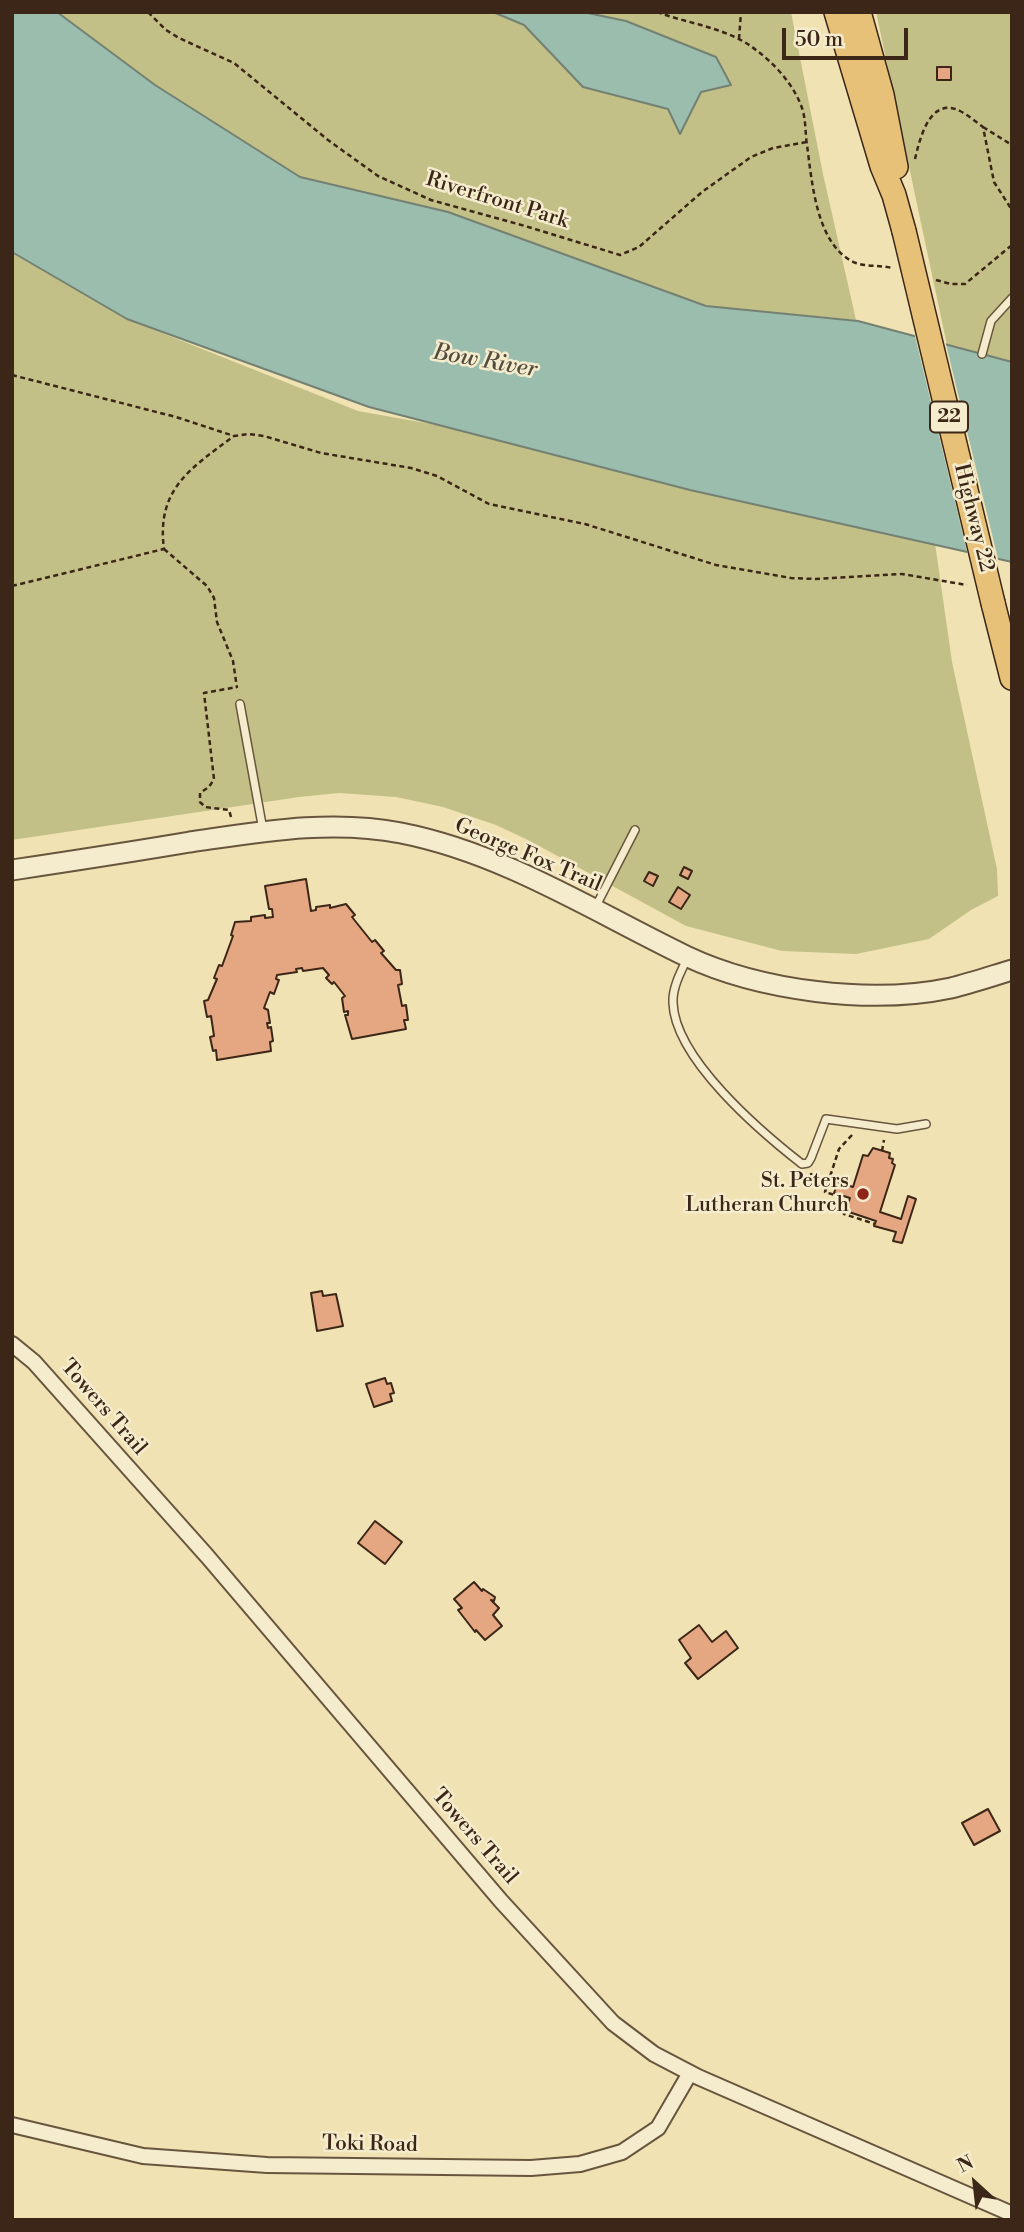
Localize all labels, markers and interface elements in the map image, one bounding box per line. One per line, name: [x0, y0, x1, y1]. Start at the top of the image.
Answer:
scale bar: [786, 14, 912, 58]
text: 50 m: [795, 27, 843, 53]
street label: Riverfront Park: [423, 167, 571, 235]
water label: Bow River: [431, 339, 539, 385]
road number: 22: [930, 402, 968, 432]
street label: Highway 22: [947, 461, 999, 575]
street label: George Fox Trail: [451, 814, 605, 898]
place label: St. Peters Lutheran Church: [685, 1169, 849, 1219]
marker: St. Peters Lutheran Church: [855, 1186, 871, 1202]
street label: Towers Trail: [55, 1355, 151, 1461]
street label: Towers Trail: [426, 1784, 522, 1890]
street label: Toki Road: [322, 2132, 418, 2158]
north arrow: [940, 2148, 1010, 2218]
text: N: [953, 2150, 978, 2178]

